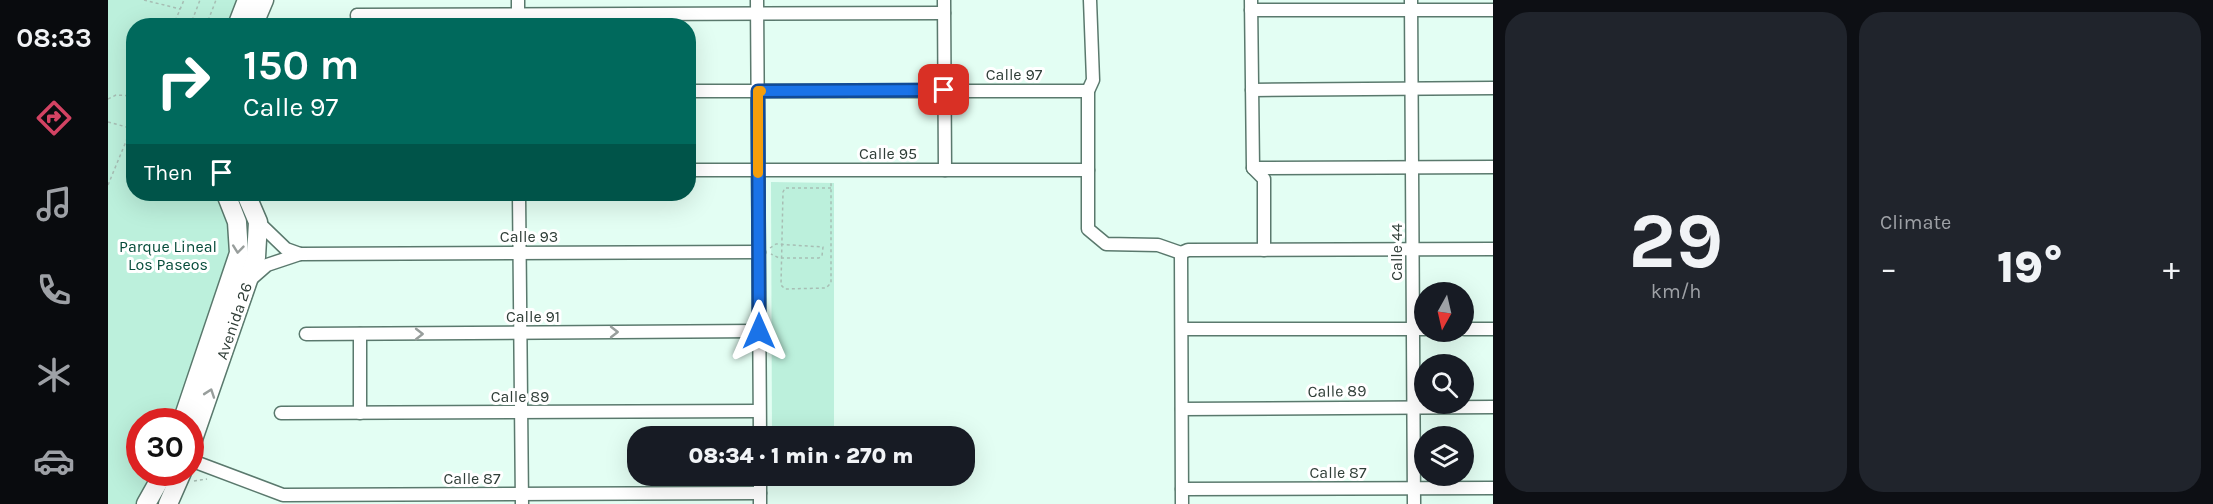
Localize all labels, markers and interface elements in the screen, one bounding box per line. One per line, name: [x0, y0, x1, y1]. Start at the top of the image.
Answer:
text: 08:33: [16, 22, 92, 54]
text: 150 m: [243, 40, 359, 90]
icon: right: [144, 42, 222, 120]
pin: [918, 64, 969, 115]
street label: Calle 97: [986, 65, 1043, 84]
icon: arrive: [927, 73, 960, 106]
text: Calle 97: [243, 91, 338, 123]
icon: directions: [33, 97, 75, 139]
street label: Calle 95: [859, 144, 917, 163]
icon: arrive: [205, 156, 238, 189]
text: Then: [144, 160, 193, 186]
icon: music: [33, 183, 75, 225]
text: 29: [1629, 195, 1723, 287]
text: Climate: [1880, 211, 1951, 234]
street label: Calle 44: [1387, 223, 1406, 281]
street label: Calle 93: [500, 227, 558, 246]
park label: Parque Lineal Los Paseos: [119, 237, 217, 274]
text: 19°: [1997, 241, 2063, 293]
one-way arrow: [232, 245, 245, 254]
text: −: [1880, 249, 1897, 287]
text: +: [2163, 249, 2180, 287]
icon: phone: [33, 269, 75, 311]
street label: Avenida 26: [212, 280, 256, 362]
text: km/h: [1651, 280, 1701, 303]
north arrow: [1414, 282, 1474, 342]
map controls: [1414, 282, 1474, 486]
position arrow: [727, 299, 791, 363]
street label: Calle 91: [506, 307, 560, 326]
one-way arrow: [609, 326, 618, 338]
one-way arrow: [414, 327, 423, 340]
icon: climate: [33, 354, 75, 396]
button: search: [1414, 354, 1474, 414]
street label: Calle 89: [1307, 381, 1367, 401]
street label: Calle 89: [491, 387, 549, 406]
one-way arrow: [202, 388, 215, 399]
speed limit sign: 30: [126, 408, 204, 486]
button: layers: [1414, 426, 1474, 486]
icon: car: [33, 440, 75, 482]
text: 08:34 · 1 min · 270 m: [689, 443, 913, 469]
street label: Calle 87: [1310, 463, 1367, 482]
street label: Calle 87: [444, 469, 501, 488]

